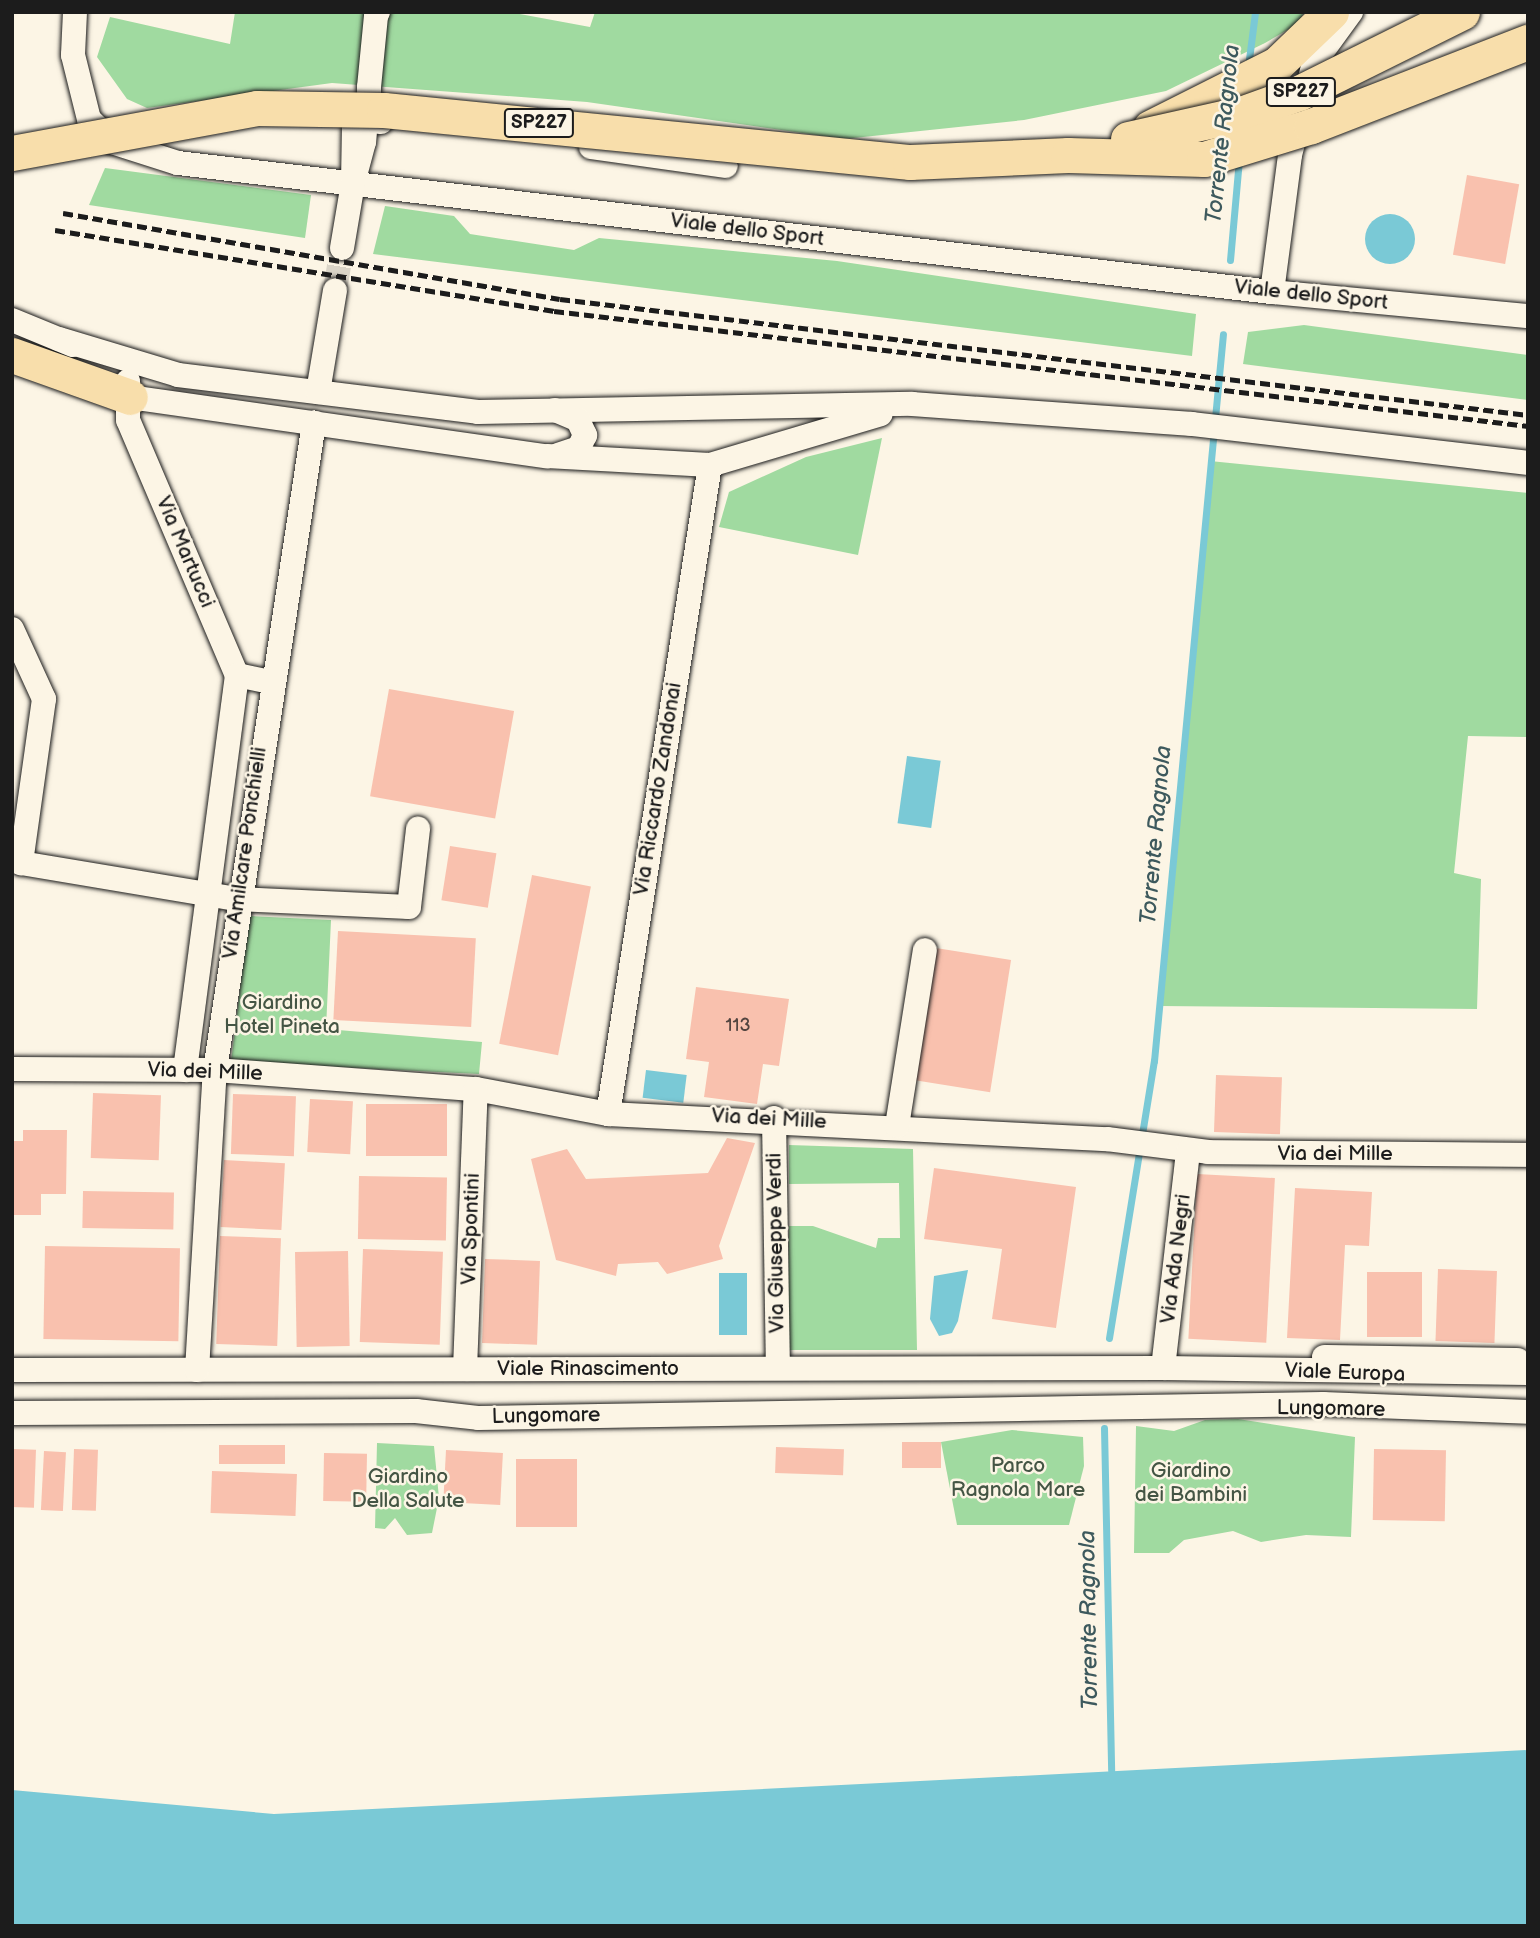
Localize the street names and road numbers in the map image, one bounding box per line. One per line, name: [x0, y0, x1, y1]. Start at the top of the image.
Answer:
road number: SP227: [1264, 76, 1338, 108]
road number: SP227: [502, 108, 576, 139]
street label: Viale dello Sport: [669, 208, 825, 252]
street label: Viale dello Sport: [1233, 274, 1389, 316]
street label: Via Martucci: [150, 493, 220, 611]
street label: Via Riccardo Zandonai: [629, 681, 687, 897]
street label: Via Amilcare Ponchielli: [218, 745, 272, 961]
street label: Via dei Mille: [147, 1057, 263, 1087]
street label: Via dei Mille: [711, 1103, 827, 1135]
street label: Via dei Mille: [1277, 1141, 1393, 1167]
street label: Via Giuseppe Verdi: [762, 1152, 790, 1334]
street label: Via Spontini: [456, 1172, 486, 1286]
street label: Via Ada Negri: [1156, 1193, 1196, 1325]
street label: Viale Rinascimento: [497, 1356, 679, 1382]
street label: Viale Europa: [1284, 1358, 1406, 1388]
street label: Lungomare: [1277, 1395, 1385, 1423]
street label: Lungomare: [492, 1402, 600, 1430]

